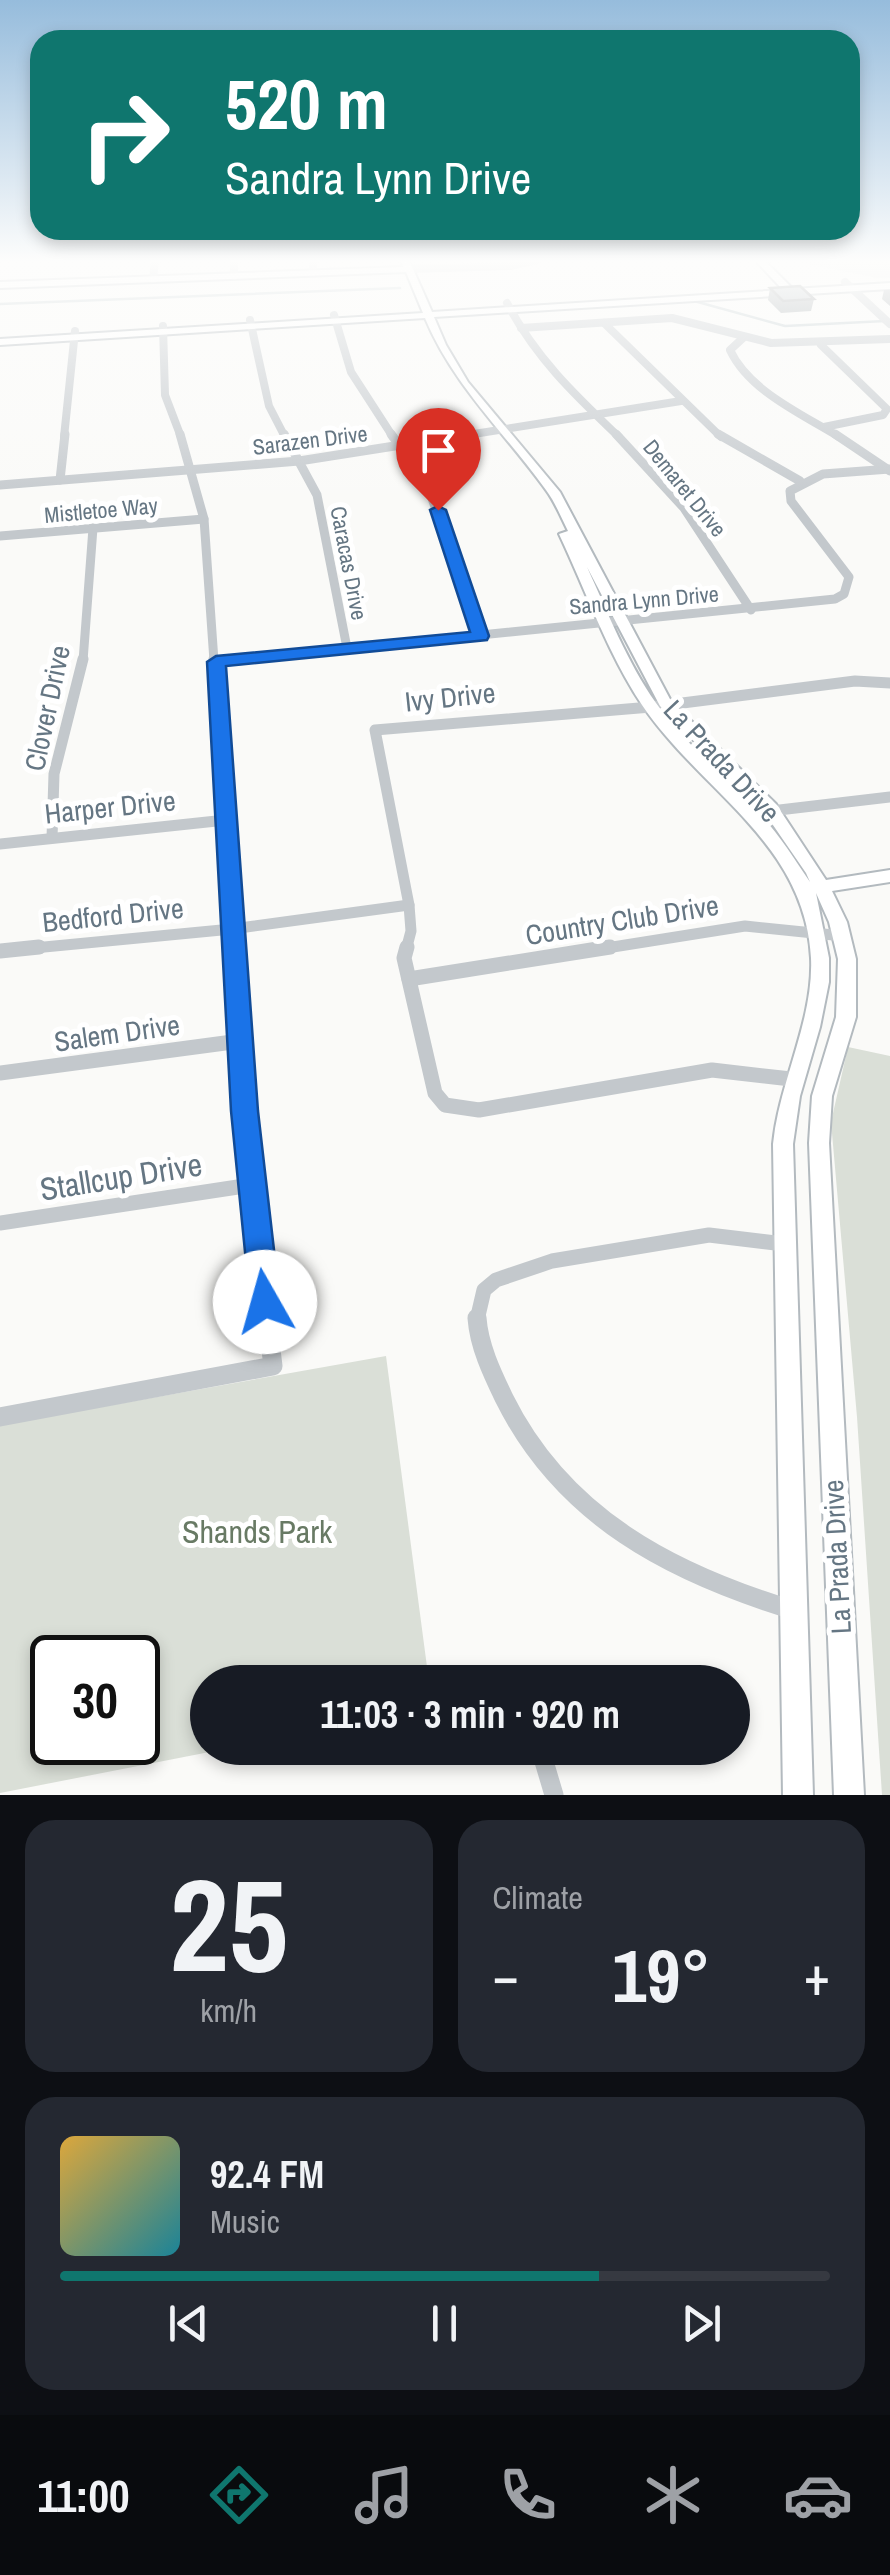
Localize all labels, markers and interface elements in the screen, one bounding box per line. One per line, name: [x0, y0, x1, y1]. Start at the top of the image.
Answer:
text: 520 m: [225, 57, 388, 151]
icon: right: [60, 70, 190, 200]
text: Sandra Lynn Drive: [225, 147, 531, 208]
pin: [396, 408, 481, 511]
street label: Sarazen Drive: [251, 418, 369, 462]
icon: arrive: [411, 423, 466, 478]
street label: Demaret Drive: [636, 433, 734, 543]
street label: Mistletoe Way: [43, 490, 159, 530]
street label: Caracas Drive: [323, 504, 375, 622]
street label: Sandra Lynn Drive: [568, 579, 720, 621]
street label: Clover Drive: [15, 642, 79, 774]
street label: Ivy Drive: [403, 673, 497, 721]
street label: La Prada Drive: [655, 692, 789, 830]
street label: Harper Drive: [43, 781, 177, 833]
street label: Country Club Drive: [523, 886, 721, 954]
street label: Bedford Drive: [41, 889, 185, 941]
street label: Salem Drive: [52, 1005, 182, 1061]
street label: Stallcup Drive: [37, 1142, 205, 1211]
position arrow: [213, 1250, 317, 1354]
street label: La Prada Drive: [814, 1479, 860, 1635]
park label: Shands Park: [182, 1510, 333, 1553]
speed limit sign: 30: [30, 1635, 160, 1765]
text: 11:03 · 3 min · 920 m: [320, 1689, 620, 1740]
text: 25: [169, 1836, 288, 2012]
text: Climate: [493, 1876, 583, 1919]
text: 19°: [612, 1924, 710, 2025]
text: −: [493, 1938, 519, 2012]
text: +: [804, 1938, 830, 2012]
text: km/h: [200, 1989, 257, 2032]
text: 92.4 FM: [210, 2149, 324, 2200]
text: Music: [210, 2200, 280, 2243]
icon: previous: [161, 2296, 216, 2351]
icon: pause: [417, 2296, 472, 2351]
icon: next: [674, 2296, 729, 2351]
icon: directions: [204, 2460, 274, 2530]
icon: music: [349, 2460, 419, 2530]
icon: phone: [493, 2460, 563, 2530]
icon: climate: [638, 2460, 708, 2530]
icon: car: [783, 2460, 853, 2530]
text: 11:00: [37, 2465, 130, 2526]

